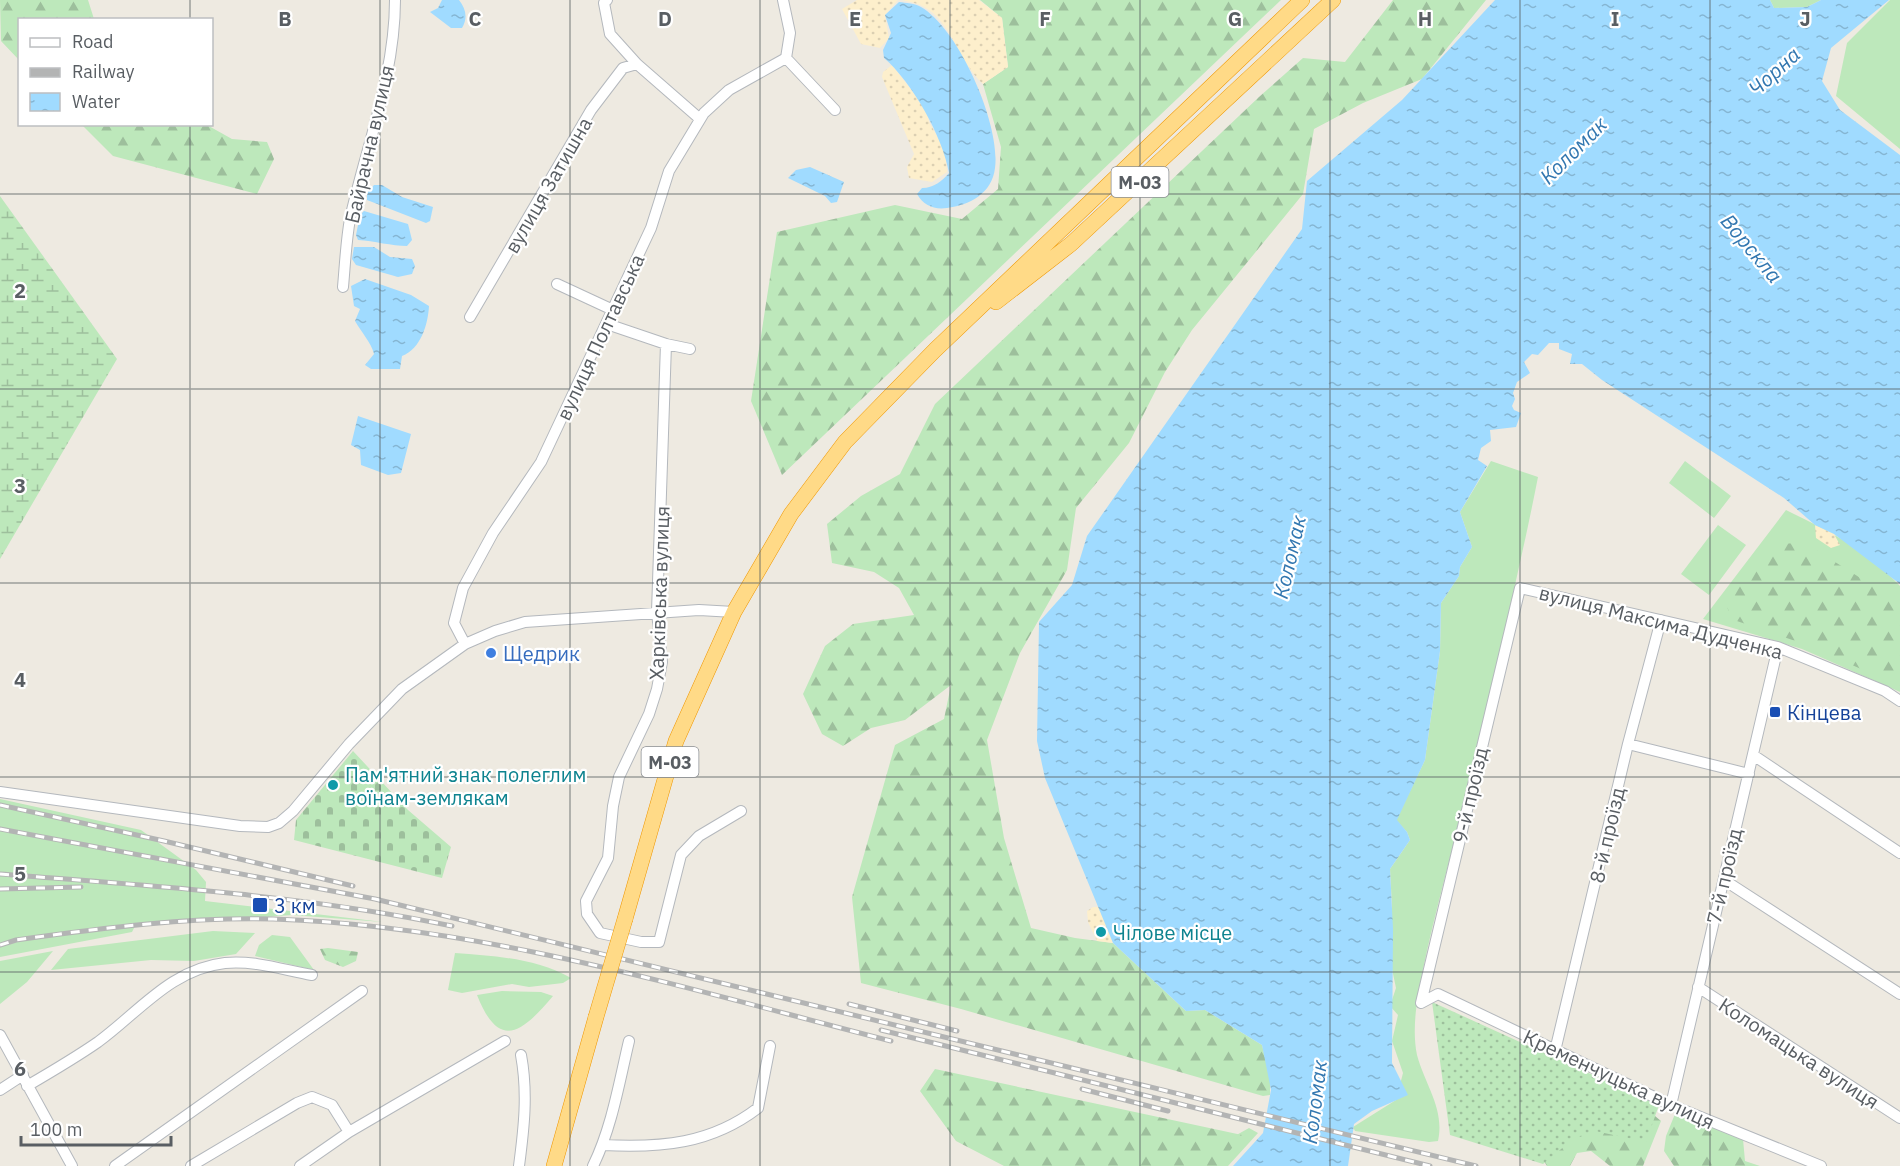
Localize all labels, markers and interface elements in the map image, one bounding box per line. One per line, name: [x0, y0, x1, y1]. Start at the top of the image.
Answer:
text: B: [278, 5, 292, 32]
text: C: [468, 5, 482, 32]
text: D: [658, 5, 672, 32]
text: E: [849, 5, 861, 32]
text: F: [1039, 5, 1051, 32]
text: G: [1228, 5, 1242, 32]
text: H: [1418, 5, 1432, 32]
text: I: [1611, 5, 1619, 32]
text: J: [1799, 5, 1811, 32]
legend: [18, 18, 213, 126]
text: Road: [72, 30, 113, 53]
water label: Чорна: [1742, 40, 1806, 102]
text: Railway: [72, 60, 134, 83]
street label: Байрачна вулиця: [338, 62, 400, 226]
text: Water: [72, 90, 121, 113]
water label: Коломак: [1533, 110, 1613, 190]
street label: вулиця Затишна: [498, 112, 598, 258]
road number: М-03: [1112, 167, 1168, 197]
water label: Ворскла: [1715, 208, 1789, 288]
street label: вулиця Полтавська: [550, 249, 650, 424]
text: 2: [14, 277, 26, 304]
text: 3: [14, 472, 26, 499]
street label: Харківська вулиця: [642, 505, 676, 681]
water label: Коломак: [1266, 512, 1312, 601]
street label: вулиця Максима Дудченка: [1536, 579, 1786, 665]
place label: Щедрик: [503, 640, 580, 667]
marker: Щедрик: [484, 646, 498, 660]
text: 4: [14, 666, 26, 693]
place label: Кінцева: [1787, 699, 1862, 726]
marker: Кінцева: [1768, 705, 1782, 719]
street label: 9-й проїзд: [1446, 744, 1494, 846]
road number: М-03: [642, 747, 698, 777]
place label: Пам'ятний знак полеглим воїнам-землякам: [345, 761, 586, 811]
marker: Пам'ятний знак полеглим воїнам-землякам: [326, 778, 340, 792]
street label: 8-й проїзд: [1583, 784, 1631, 886]
street label: 7-й проїзд: [1700, 825, 1748, 927]
text: 5: [14, 860, 26, 887]
place label: 3 км: [274, 892, 316, 919]
marker: 3 км: [251, 896, 269, 914]
place label: Чілове місце: [1113, 919, 1232, 946]
marker: Чілове місце: [1094, 925, 1108, 939]
street label: Коломацька вулиця: [1714, 991, 1884, 1115]
street label: Кременчуцька вулиця: [1519, 1023, 1719, 1135]
text: 6: [14, 1055, 26, 1082]
water label: Коломак: [1295, 1058, 1333, 1146]
scale bar: [21, 1109, 171, 1147]
text: 100 m: [30, 1118, 82, 1141]

